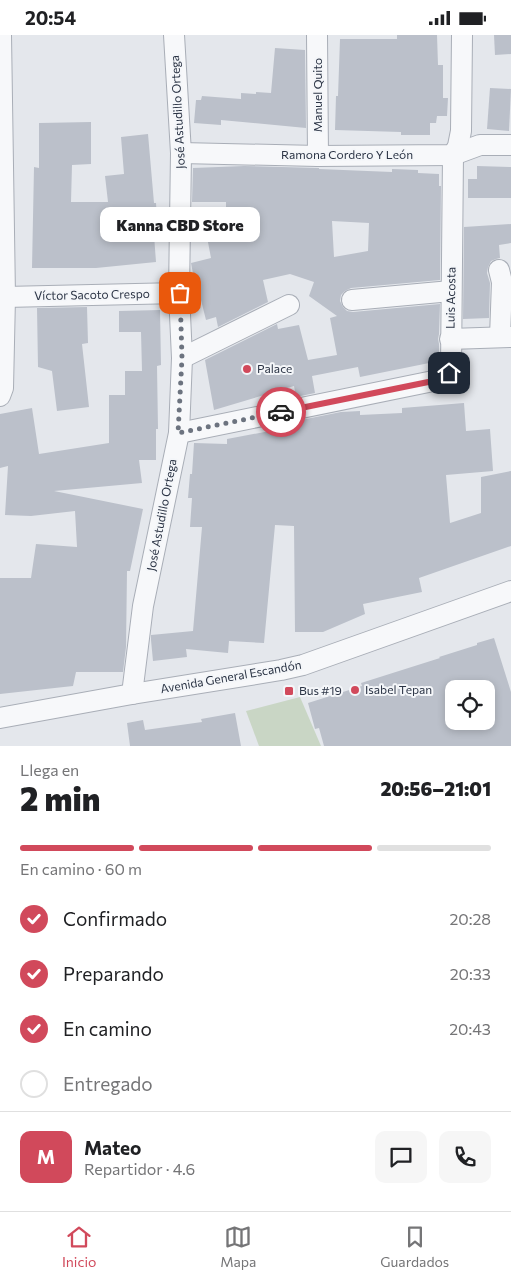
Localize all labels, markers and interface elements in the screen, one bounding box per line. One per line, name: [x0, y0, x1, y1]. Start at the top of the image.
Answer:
text: 20:54: [25, 6, 76, 29]
street label: José Astudillo Ortega: [167, 55, 188, 169]
street label: Manuel Quito: [310, 58, 324, 132]
street label: Ramona Cordero Y León: [281, 147, 413, 161]
callout: Kanna CBD Store: [100, 208, 260, 243]
text: Kanna CBD Store: [116, 215, 244, 234]
street label: Luis Acosta: [442, 267, 458, 329]
pin: [159, 272, 201, 314]
icon: bag: [166, 279, 194, 307]
street label: Víctor Sacoto Crespo: [34, 286, 150, 302]
pin: [428, 352, 470, 394]
icon: home: [435, 359, 463, 387]
place label: Palace: [257, 361, 292, 375]
marker: Palace: [241, 363, 253, 375]
courier: [256, 387, 306, 437]
icon: car: [267, 398, 295, 426]
street label: José Astudillo Ortega: [143, 458, 180, 572]
street label: Avenida General Escandón: [159, 657, 302, 695]
map controls: [445, 680, 495, 730]
button: locate: [445, 680, 495, 730]
place label: Isabel Tepan: [365, 682, 432, 696]
place label: Bus #19: [299, 683, 342, 697]
marker: Isabel Tepan: [349, 684, 361, 696]
marker: Bus #19: [283, 685, 295, 697]
text: Llega en: [20, 760, 79, 779]
text: 20:56–21:01: [380, 777, 491, 800]
text: 2 min: [20, 778, 100, 818]
text: En camino · 60 m: [20, 859, 142, 878]
icon: check: [20, 905, 48, 933]
text: Confirmado: [63, 907, 167, 930]
text: 20:28: [449, 909, 491, 928]
icon: check: [20, 960, 48, 988]
text: Preparando: [63, 962, 164, 985]
text: 20:33: [450, 964, 491, 983]
icon: check: [20, 1015, 48, 1043]
text: En camino: [63, 1017, 152, 1040]
text: 20:43: [449, 1019, 491, 1038]
text: Entregado: [63, 1072, 153, 1095]
button: chat: [375, 1131, 427, 1183]
button: phone: [439, 1131, 491, 1183]
text: Mateo: [84, 1136, 141, 1159]
text: M: [37, 1145, 55, 1168]
text: Repartidor · 4.6: [84, 1159, 195, 1178]
tab: Inicio: [62, 1223, 96, 1270]
tab: Mapa: [220, 1223, 256, 1270]
tab: Guardados: [380, 1223, 449, 1270]

